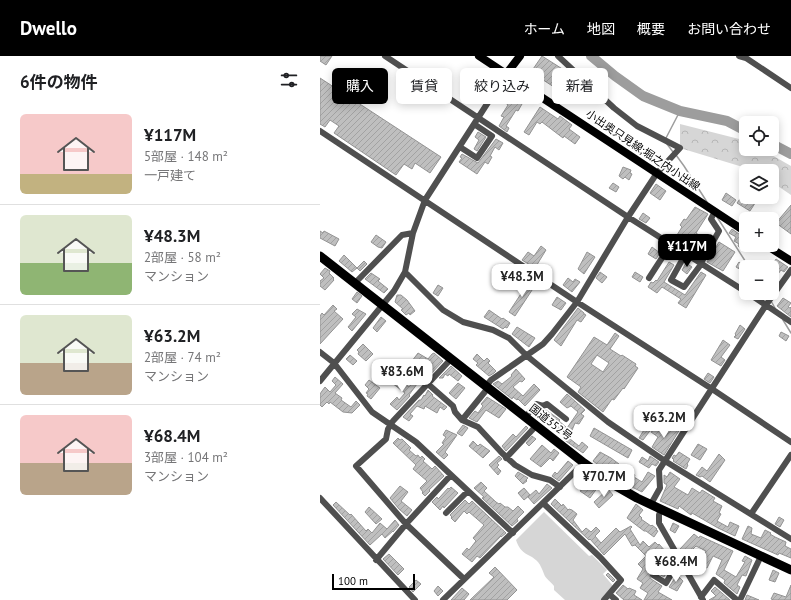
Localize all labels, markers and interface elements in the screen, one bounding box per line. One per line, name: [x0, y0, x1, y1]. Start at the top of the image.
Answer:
text: Dwello: [20, 16, 77, 40]
text: ホーム: [523, 20, 565, 38]
text: 地図: [587, 20, 615, 38]
text: 概要: [637, 20, 665, 38]
text: お問い合わせ: [687, 20, 771, 38]
chip: 購入: [332, 68, 388, 104]
chip: 賃貸: [396, 68, 452, 104]
chip: 絞り込み: [460, 68, 544, 104]
chip: 新着: [552, 68, 608, 104]
icon: filters: [278, 69, 300, 91]
text: 6件の物件: [20, 71, 98, 93]
street label: 小出奥只見線;堀之内小出線: [583, 106, 703, 194]
map controls: [739, 116, 779, 300]
button: locate: [739, 116, 779, 156]
text: ¥117M: [144, 124, 196, 146]
icon: home: [52, 130, 100, 178]
text: 5部屋 · 148 m²: [144, 148, 228, 165]
button: layers: [739, 164, 779, 204]
text: 一戸建て: [144, 167, 196, 184]
button: +: [739, 212, 779, 252]
text: ¥48.3M: [144, 225, 200, 247]
icon: home: [52, 231, 100, 279]
pin: ¥117M: [659, 234, 715, 268]
text: ¥117M: [667, 238, 707, 255]
text: 2部屋 · 58 m²: [144, 249, 221, 266]
button: −: [739, 260, 779, 300]
pin: ¥48.3M: [489, 264, 555, 298]
text: マンション: [144, 268, 209, 285]
text: ¥48.3M: [500, 268, 544, 285]
text: ¥63.2M: [144, 325, 200, 347]
icon: home: [52, 331, 100, 379]
text: 2部屋 · 74 m²: [144, 349, 221, 366]
pin: ¥83.6M: [369, 359, 435, 393]
text: ¥83.6M: [380, 363, 424, 380]
text: マンション: [144, 368, 209, 385]
street label: 国道352号: [527, 401, 575, 443]
pin: ¥63.2M: [631, 405, 697, 439]
text: ¥63.2M: [642, 409, 686, 426]
text: ¥68.4M: [144, 425, 200, 447]
icon: home: [52, 431, 100, 479]
text: 3部屋 · 104 m²: [144, 449, 228, 466]
pin: ¥70.7M: [571, 464, 637, 498]
text: マンション: [144, 468, 209, 485]
text: ¥70.7M: [582, 468, 626, 485]
pin: ¥68.4M: [643, 549, 709, 583]
text: ¥68.4M: [654, 553, 698, 570]
scale bar: [332, 572, 415, 591]
text: 100 m: [338, 574, 368, 588]

